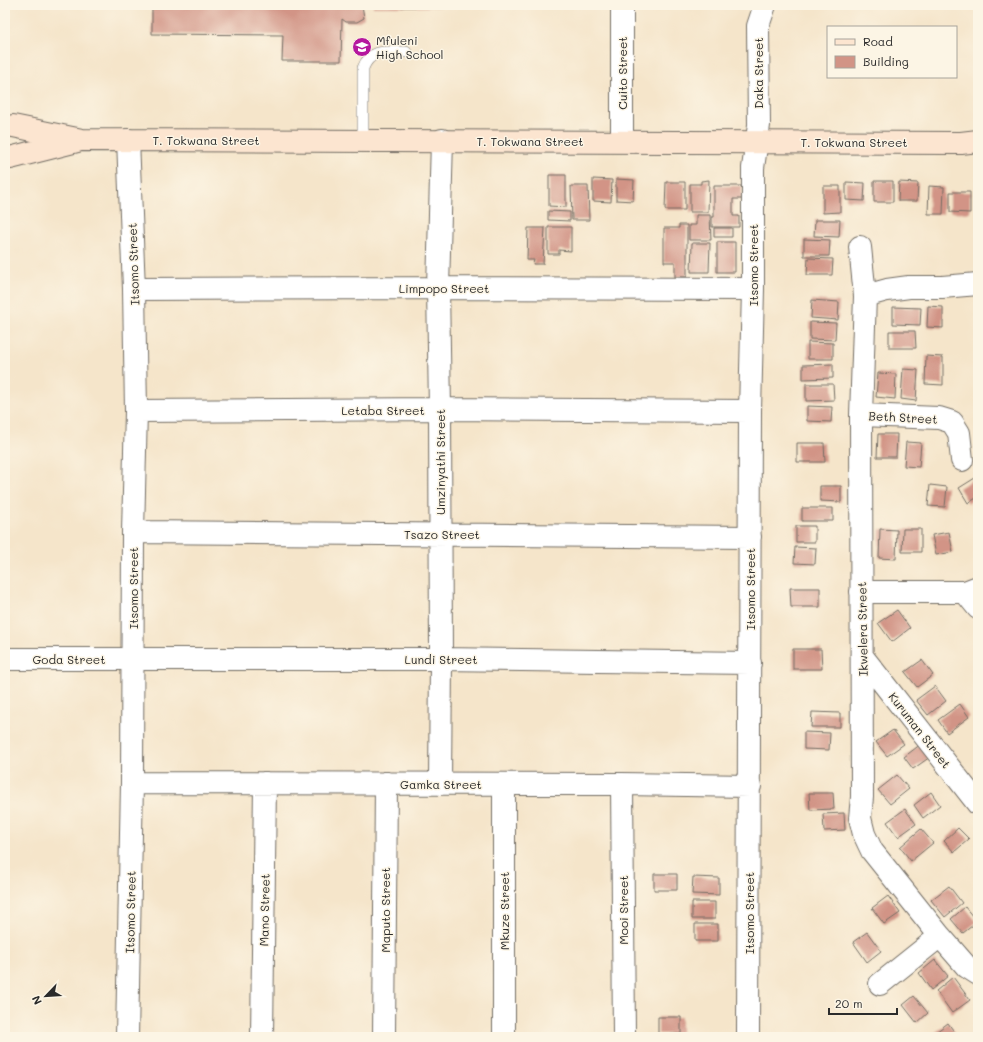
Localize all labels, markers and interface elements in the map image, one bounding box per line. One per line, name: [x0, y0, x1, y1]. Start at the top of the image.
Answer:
legend: [827, 26, 957, 78]
place label: Mfuleni High School: [376, 32, 444, 62]
text: Road: [863, 33, 893, 49]
school or university icon: Mfuleni High School: [351, 36, 373, 58]
street label: Cuito Street: [614, 36, 630, 110]
street label: Daka Street: [750, 37, 766, 109]
text: Building: [863, 53, 909, 69]
street label: T. Tokwana Street: [152, 132, 260, 148]
street label: T. Tokwana Street: [476, 133, 584, 149]
street label: T. Tokwana Street: [800, 134, 908, 150]
street label: Itsomo Street: [124, 223, 142, 305]
street label: Itsomo Street: [745, 224, 761, 306]
street label: Limpopo Street: [399, 280, 489, 296]
street label: Letaba Street: [341, 402, 425, 418]
street label: Beth Street: [868, 407, 938, 427]
street label: Umzinyathi Street: [432, 409, 448, 515]
street label: Tsazo Street: [404, 526, 480, 542]
street label: Itsomo Street: [125, 547, 141, 629]
street label: Itsomo Street: [742, 548, 758, 630]
street label: Ikwelera Street: [853, 582, 871, 676]
street label: Goda Street: [32, 651, 106, 667]
street label: Lundi Street: [405, 651, 477, 667]
street label: Kuruman Street: [885, 689, 955, 771]
street label: Gamka Street: [400, 776, 482, 792]
street label: Maputo Street: [377, 867, 393, 953]
street label: Itsomo Street: [121, 871, 139, 953]
street label: Mkuze Street: [496, 872, 512, 950]
street label: Itsomo Street: [741, 872, 757, 954]
street label: Mano Street: [255, 873, 273, 947]
street label: Mooi Street: [615, 875, 631, 945]
north arrow: [26, 976, 66, 1016]
scale bar: [829, 990, 897, 1016]
text: N: [28, 993, 45, 1007]
text: 20 m: [835, 995, 863, 1011]

